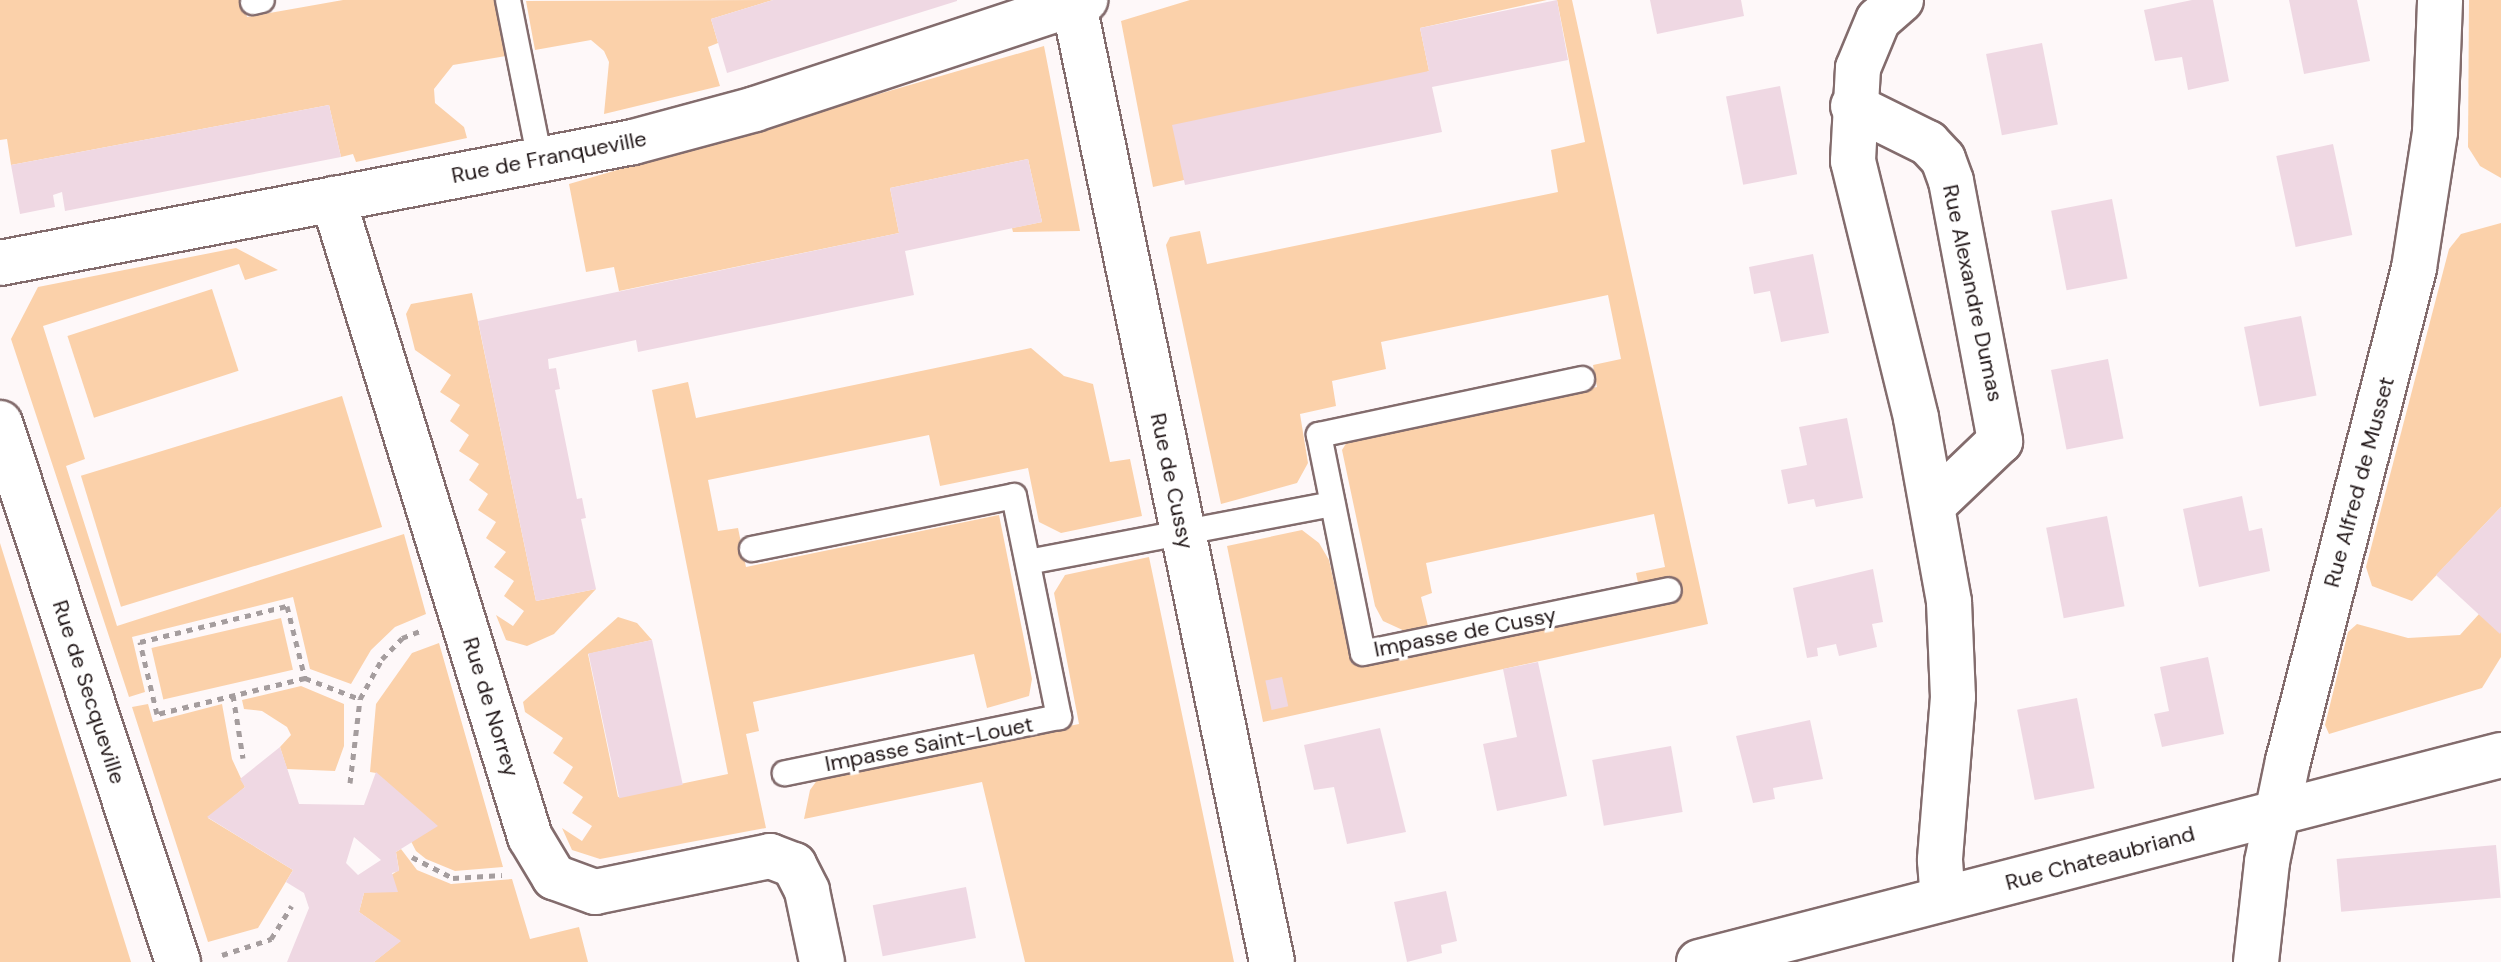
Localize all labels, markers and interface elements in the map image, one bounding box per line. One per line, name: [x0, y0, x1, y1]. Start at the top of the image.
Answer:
street label: Rue de Franqueville: [449, 125, 649, 189]
street label: Rue Alexandre Dumas: [1937, 182, 2009, 404]
street label: Rue Alfred de Musset: [2318, 374, 2400, 590]
street label: Rue de Cussy: [1145, 411, 1199, 551]
street label: Rue de Secqueville: [47, 597, 131, 787]
street label: Impasse de Cussy: [1372, 601, 1558, 663]
street label: Rue de Norrey: [457, 634, 525, 780]
street label: Impasse Saint-Louet: [823, 711, 1035, 777]
street label: Rue Chateaubriand: [2002, 820, 2198, 896]

